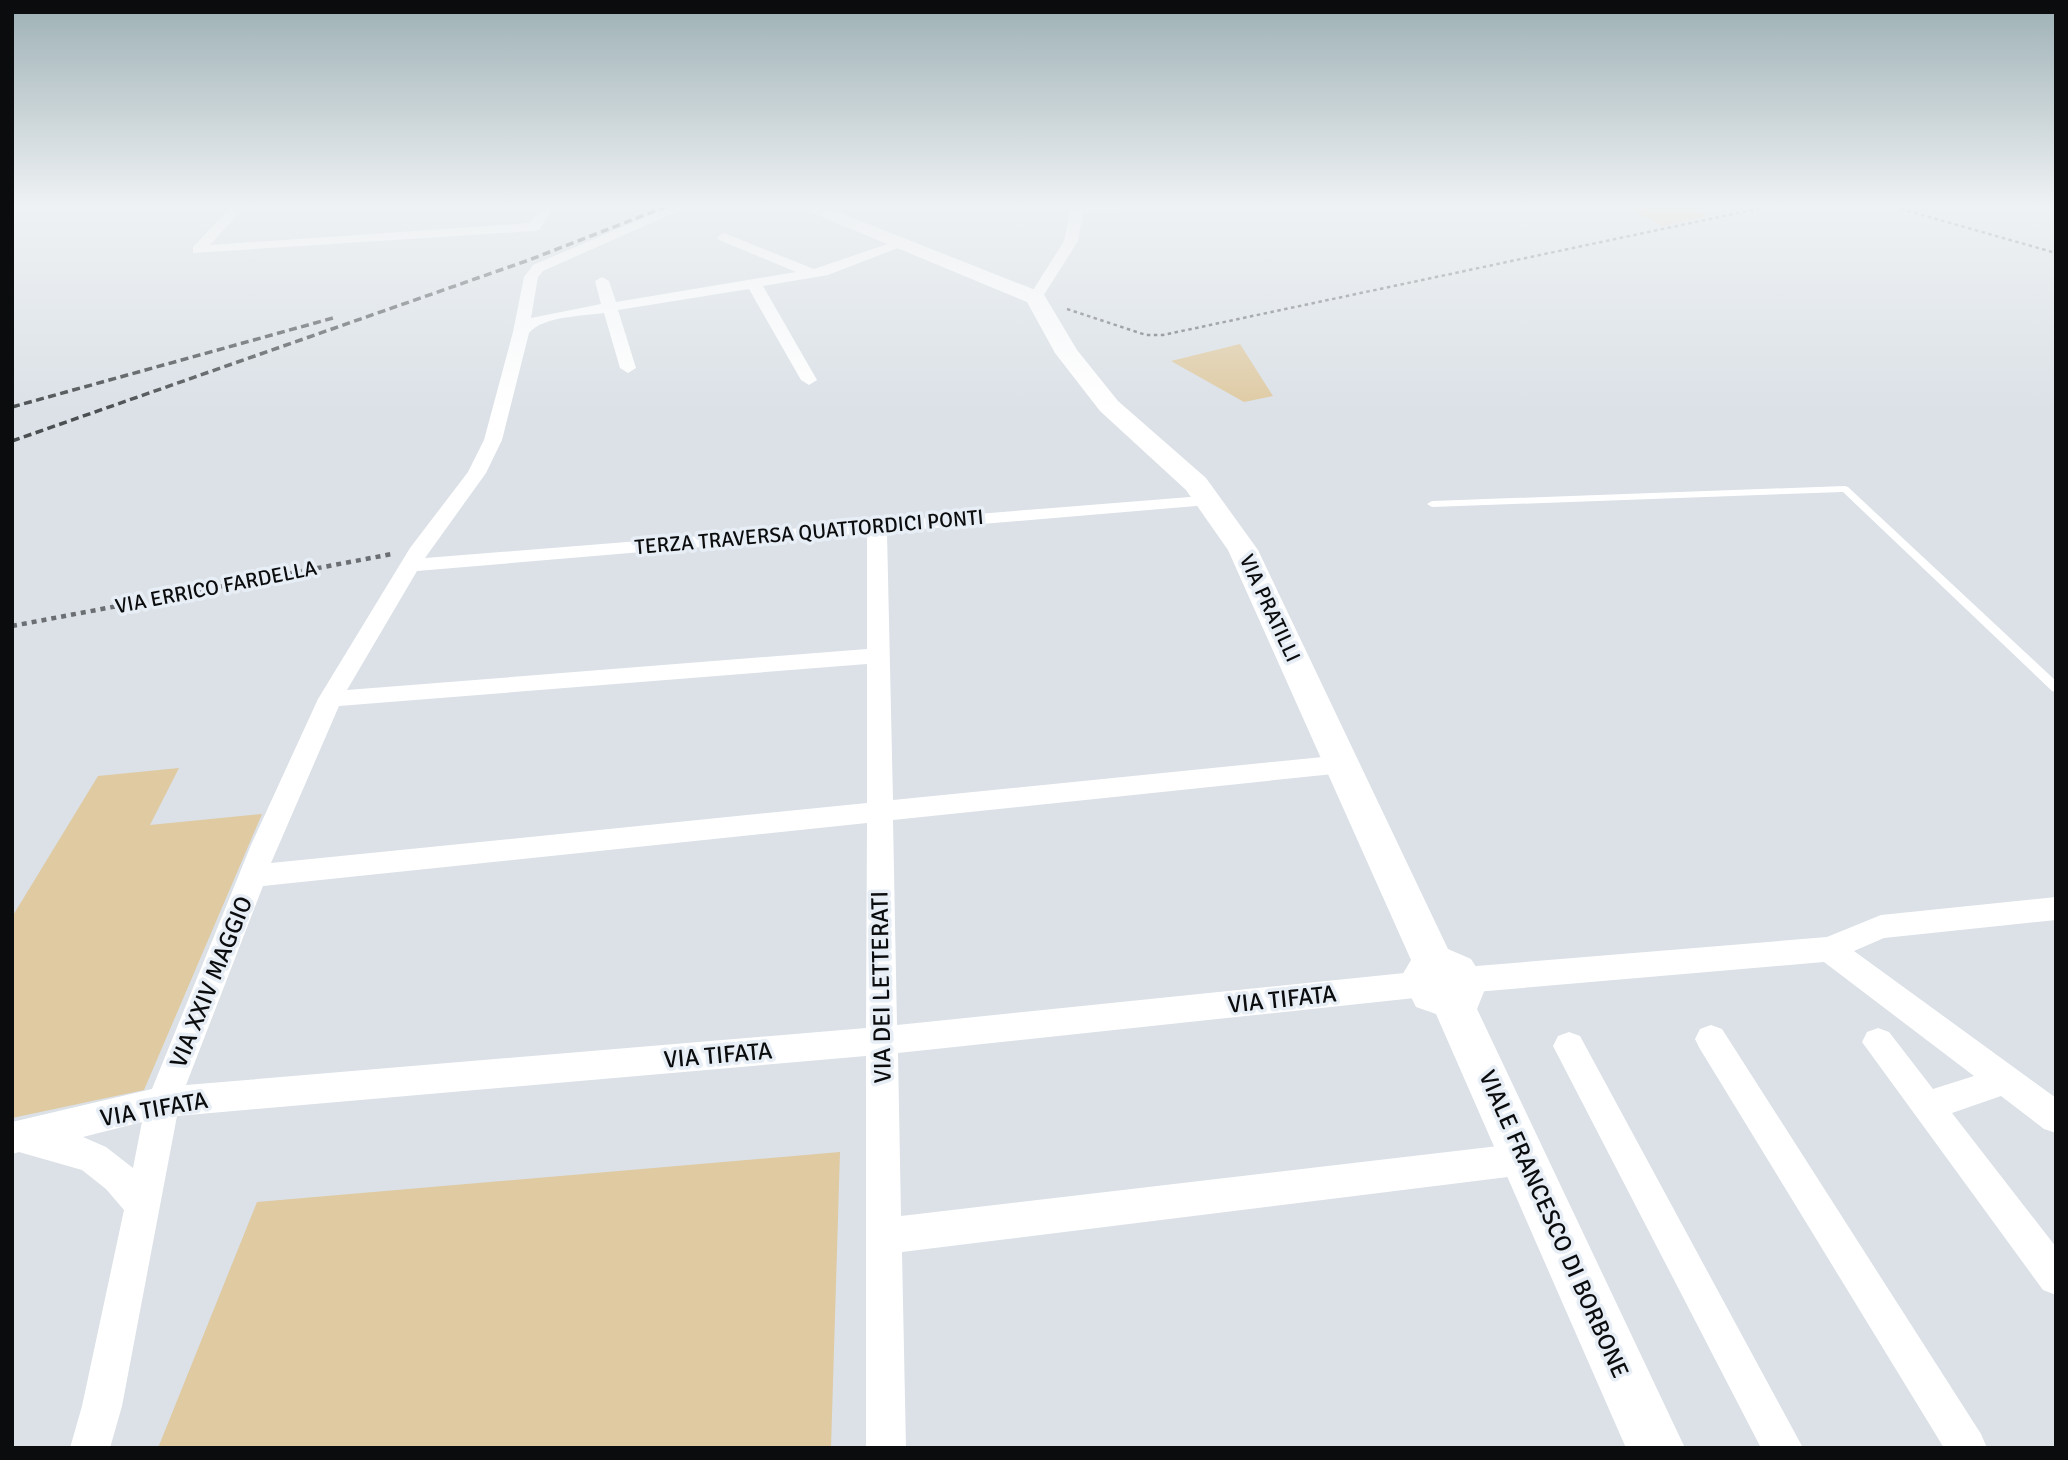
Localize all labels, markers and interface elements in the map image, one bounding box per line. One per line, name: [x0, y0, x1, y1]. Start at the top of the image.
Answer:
street label: TERZA TRAVERSA QUATTORDICI PONTI: [633, 504, 985, 560]
street label: VIA PRATILLI: [1234, 550, 1306, 666]
street label: VIA ERRICO FARDELLA: [113, 555, 319, 619]
street label: VIA DEI LETTERATI: [864, 890, 898, 1084]
street label: VIA XXIV MAGGIO: [163, 892, 259, 1072]
street label: VIA TIFATA: [1226, 978, 1338, 1020]
street label: VIA TIFATA: [662, 1035, 774, 1075]
street label: VIALE FRANCESCO DI BORBONE: [1472, 1065, 1636, 1383]
street label: VIA TIFATA: [98, 1085, 211, 1133]

